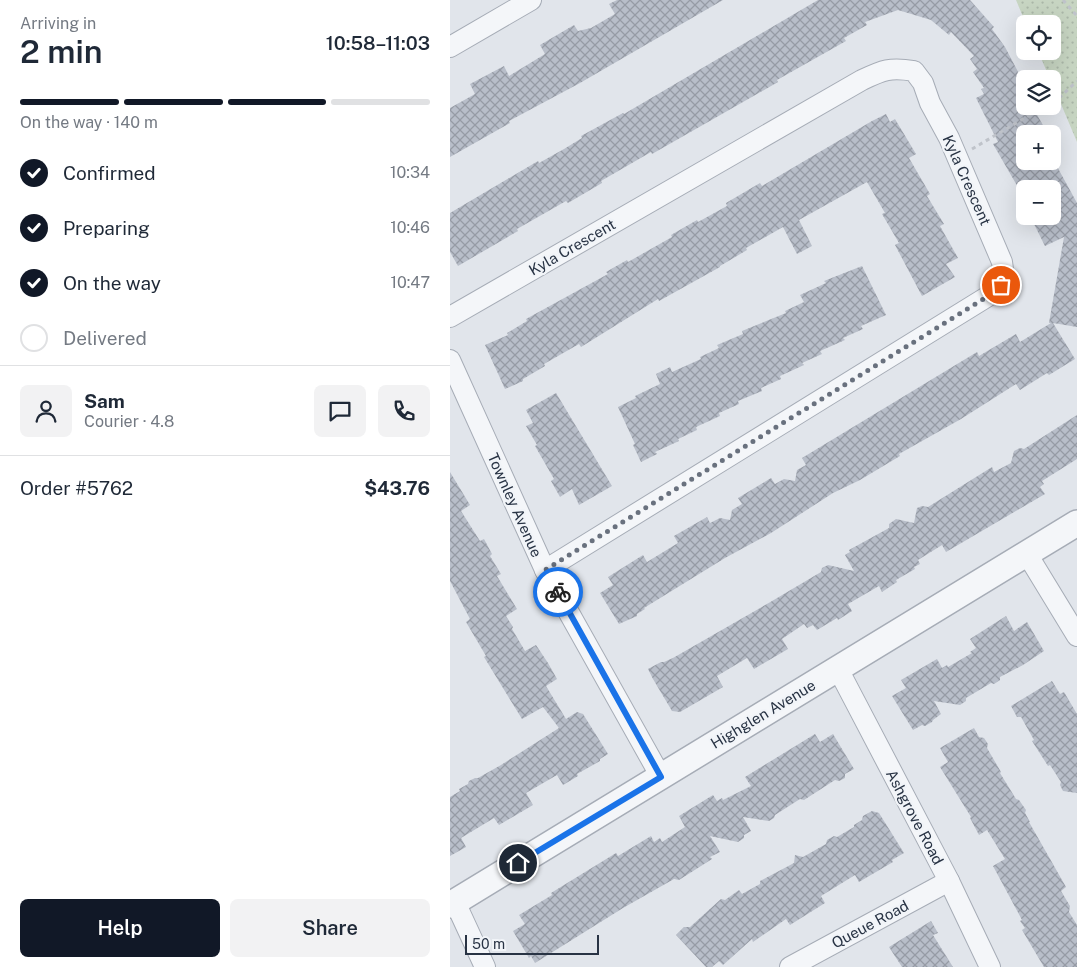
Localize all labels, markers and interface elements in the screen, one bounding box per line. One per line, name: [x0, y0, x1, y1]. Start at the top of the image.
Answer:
text: Arriving in: [20, 14, 96, 33]
map controls: [1016, 15, 1061, 225]
button: locate: [1016, 15, 1061, 60]
text: 10:58–11:03: [326, 32, 430, 54]
text: 2 min: [20, 33, 103, 70]
button: layers: [1016, 70, 1061, 115]
text: On the way · 140 m: [20, 113, 158, 132]
button: +: [1016, 125, 1061, 170]
street label: Kyla Crescent: [940, 132, 995, 228]
icon: check: [20, 159, 48, 187]
text: Confirmed: [63, 162, 156, 184]
text: 10:34: [390, 163, 430, 182]
button: −: [1016, 180, 1061, 225]
icon: check: [20, 214, 48, 242]
street label: Kyla Crescent: [526, 215, 618, 279]
text: Preparing: [63, 217, 150, 239]
text: 10:46: [390, 218, 430, 237]
pin: [980, 264, 1022, 306]
icon: check: [20, 269, 48, 297]
icon: bag: [987, 271, 1015, 299]
text: On the way: [63, 272, 161, 294]
text: 10:47: [391, 273, 430, 292]
text: Delivered: [63, 327, 147, 349]
button: person: [20, 385, 72, 437]
button: chat: [314, 385, 366, 437]
button: phone: [378, 385, 430, 437]
text: Sam: [84, 390, 125, 412]
text: Courier · 4.8: [84, 412, 174, 431]
street label: Townley Avenue: [484, 450, 546, 560]
text: Order #5762: [20, 477, 133, 499]
text: $43.76: [364, 477, 430, 499]
courier: [533, 567, 583, 617]
icon: bike: [544, 578, 572, 606]
street label: Highglen Avenue: [708, 676, 818, 752]
street label: Ashgrove Road: [883, 767, 947, 867]
pin: [497, 842, 539, 884]
icon: home: [504, 849, 532, 877]
street label: Queue Road: [829, 897, 911, 951]
button: Help: [20, 899, 220, 957]
button: Share: [230, 899, 430, 957]
scale bar: [465, 932, 599, 955]
text: 50 m: [472, 936, 505, 952]

